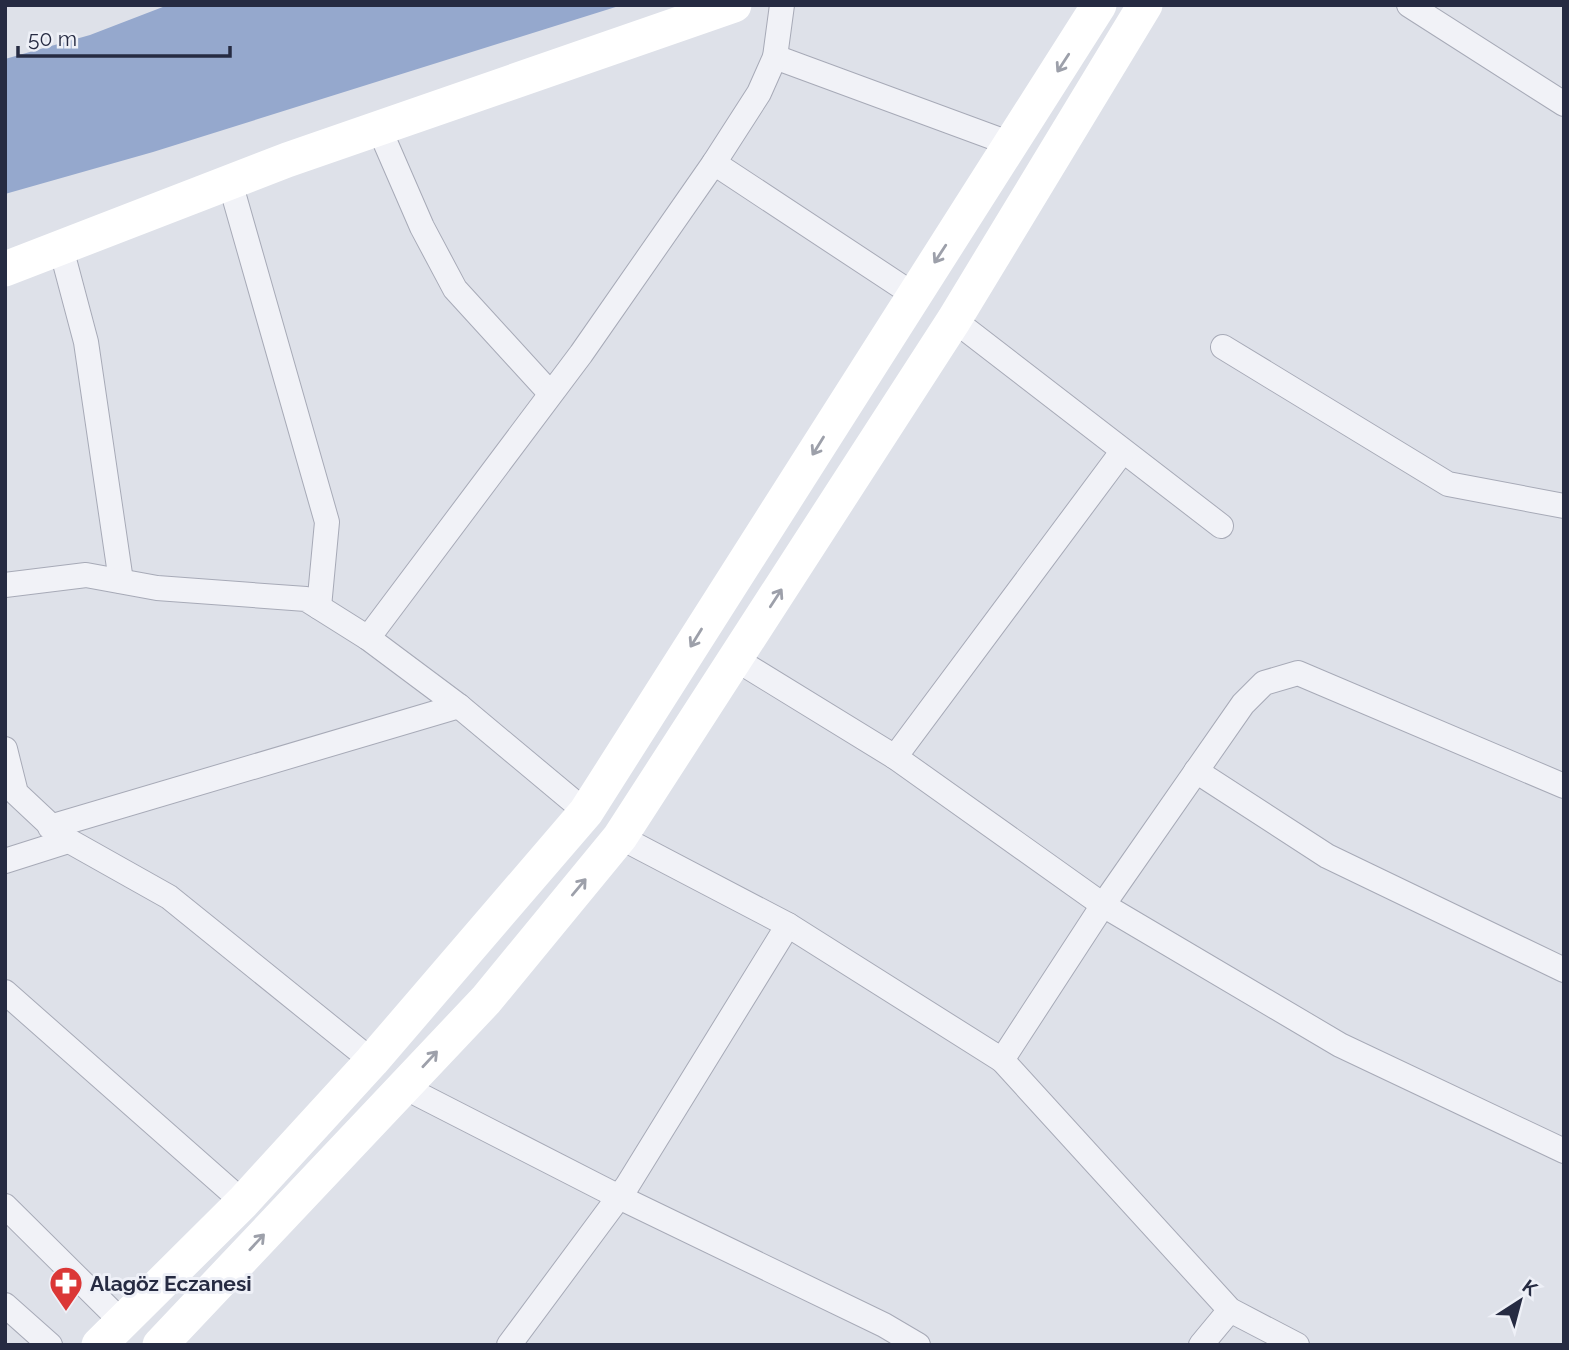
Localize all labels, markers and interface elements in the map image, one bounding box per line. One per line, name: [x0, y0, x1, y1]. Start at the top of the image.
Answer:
scale bar: [18, 14, 229, 58]
text: 50 m: [28, 26, 77, 51]
one-way arrow: [1055, 52, 1069, 72]
one-way arrow: [933, 244, 947, 264]
one-way arrow: [810, 436, 824, 456]
one-way arrow: [769, 589, 784, 608]
one-way arrow: [689, 628, 703, 648]
one-way arrow: [571, 878, 587, 896]
one-way arrow: [422, 1051, 439, 1068]
one-way arrow: [249, 1234, 266, 1251]
pharmacy icon: Alagöz Eczanesi: [47, 1264, 85, 1313]
north arrow: [1485, 1266, 1555, 1336]
place label: Alagöz Eczanesi: [90, 1271, 252, 1296]
text: K: [1518, 1275, 1542, 1300]

